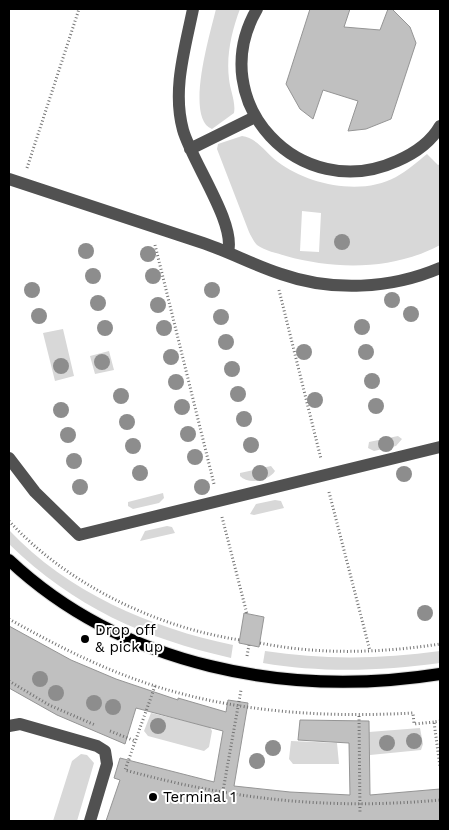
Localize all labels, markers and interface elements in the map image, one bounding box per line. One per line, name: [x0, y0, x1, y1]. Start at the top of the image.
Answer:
place label: Drop off & pick up: [95, 621, 163, 656]
marker: Drop off & pick up: [79, 633, 91, 645]
place label: Terminal 1: [163, 788, 236, 806]
marker: Terminal 1: [147, 791, 159, 803]

